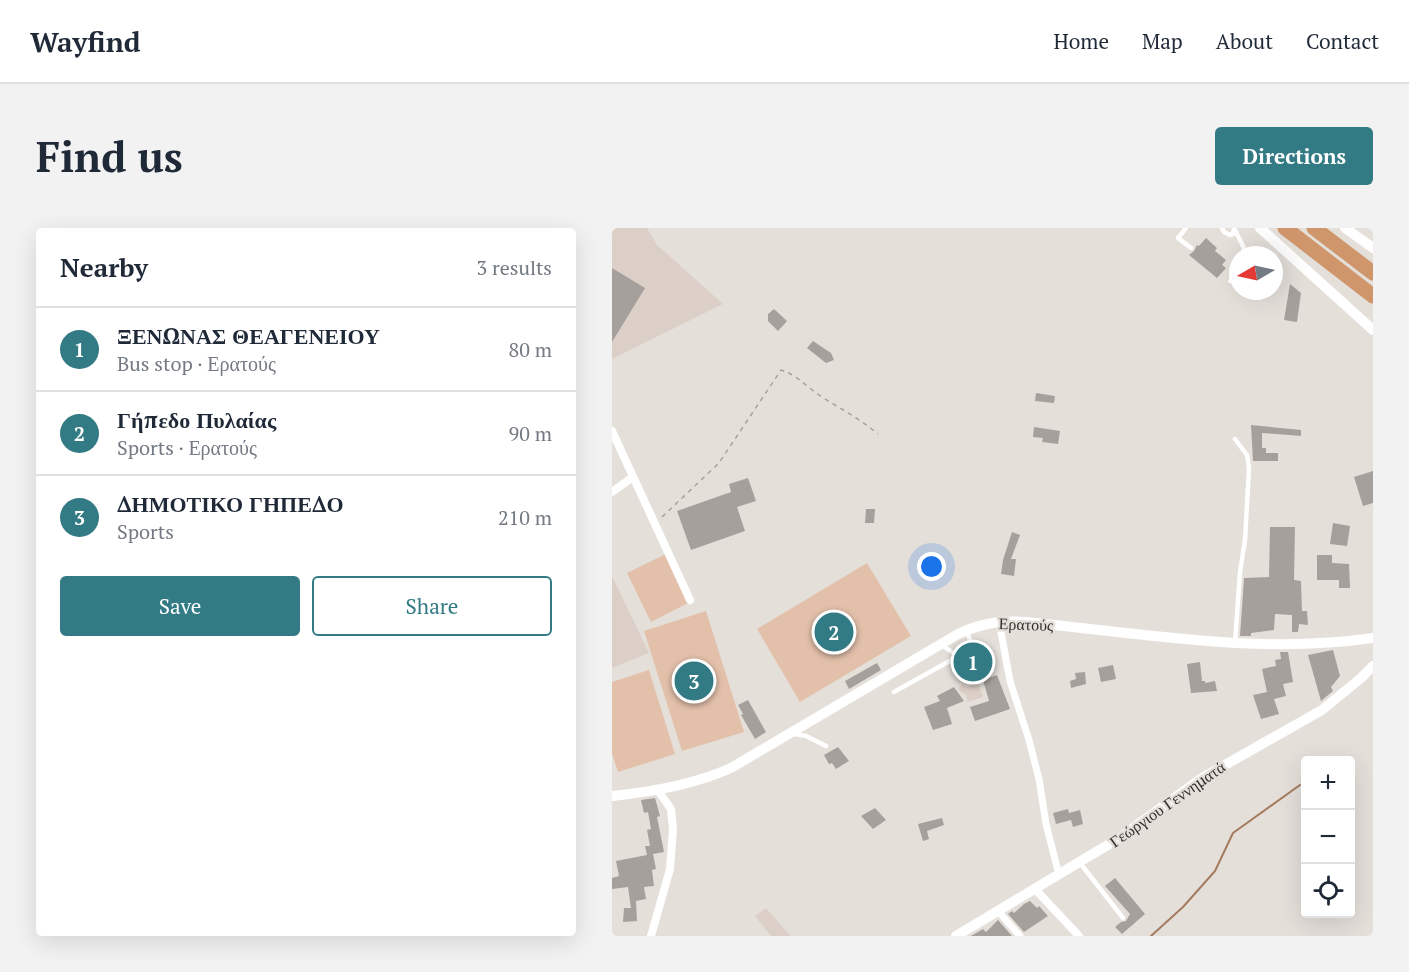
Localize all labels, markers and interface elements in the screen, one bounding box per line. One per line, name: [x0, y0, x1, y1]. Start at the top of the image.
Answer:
text: Wayfind: [30, 23, 141, 60]
text: Home: [1053, 27, 1109, 55]
text: Map: [1142, 27, 1183, 55]
text: About: [1216, 27, 1273, 55]
text: Contact: [1306, 27, 1379, 55]
button: Directions: [1215, 127, 1373, 185]
text: Find us: [36, 128, 183, 184]
north arrow: [1229, 246, 1283, 300]
text: Nearby: [60, 250, 148, 284]
text: 3 results: [477, 254, 552, 281]
text: ΞΕΝΩΝΑΣ ΘΕΑΓΕΝΕΙΟΥ: [117, 321, 380, 350]
text: 1: [74, 336, 85, 363]
text: 80 m: [509, 336, 552, 363]
text: Bus stop · Ερατούς: [117, 350, 276, 377]
text: Γήπεδο Πυλαίας: [117, 405, 276, 434]
text: 2: [74, 420, 85, 447]
text: 90 m: [509, 420, 552, 447]
text: Sports · Ερατούς: [117, 434, 257, 461]
text: ΔΗΜΟΤΙΚΟ ΓΗΠΕΔΟ: [117, 489, 344, 518]
text: 3: [74, 504, 85, 531]
text: 210 m: [498, 504, 552, 531]
text: Sports: [117, 518, 174, 545]
your location: [917, 552, 946, 581]
button: Save: [60, 576, 300, 636]
button: Share: [312, 576, 552, 636]
pin: 2: [814, 610, 854, 654]
street label: Ερατούς: [998, 612, 1054, 636]
pin: 1: [954, 640, 992, 684]
pin: 3: [674, 658, 713, 704]
street label: Γεώργιου Γεννηματά: [1105, 755, 1230, 852]
map controls: [1301, 756, 1355, 918]
button: +: [1301, 756, 1355, 810]
button: −: [1301, 810, 1355, 864]
button: locate: [1301, 864, 1355, 918]

